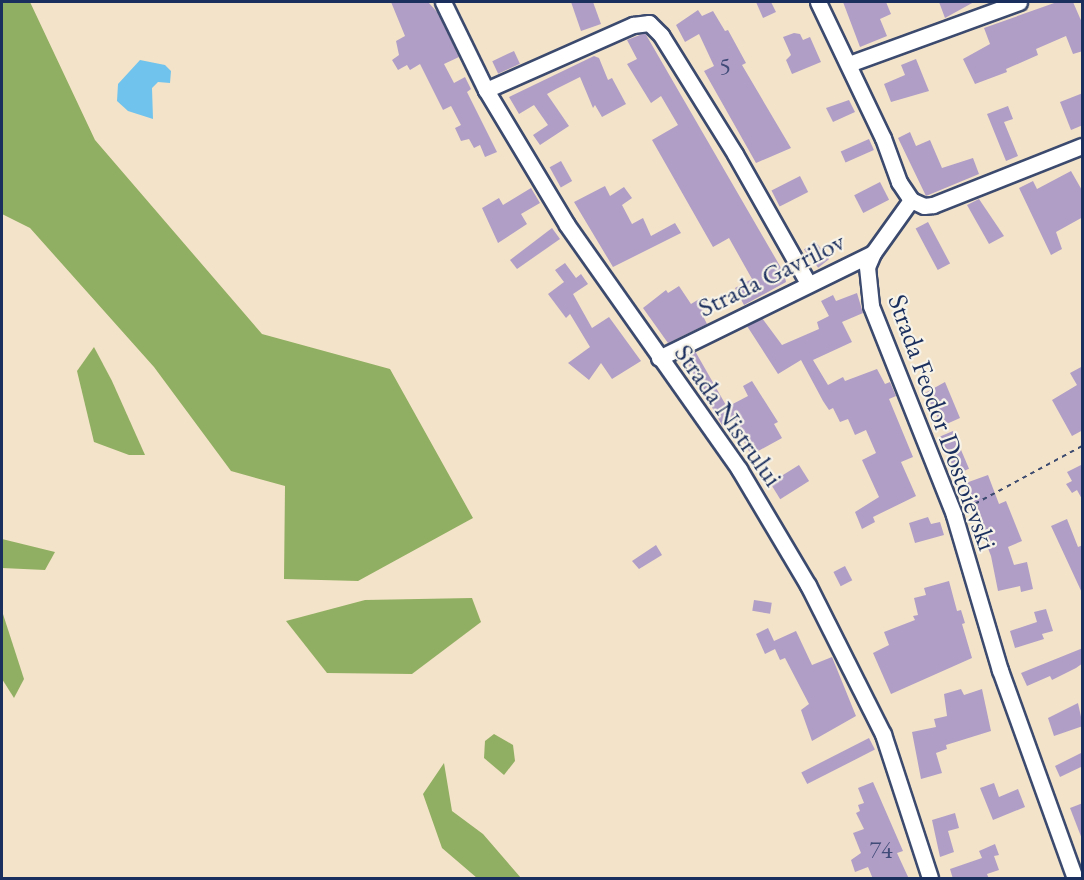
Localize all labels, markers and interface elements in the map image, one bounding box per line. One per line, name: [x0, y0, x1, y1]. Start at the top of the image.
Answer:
house number: 5: [719, 52, 731, 80]
street label: Strada Gavrilov: [692, 225, 850, 323]
street label: Strada Feodor Dostoievski: [882, 290, 1004, 554]
street label: Strada Nistrului: [668, 338, 790, 492]
house number: 74: [869, 836, 893, 864]

